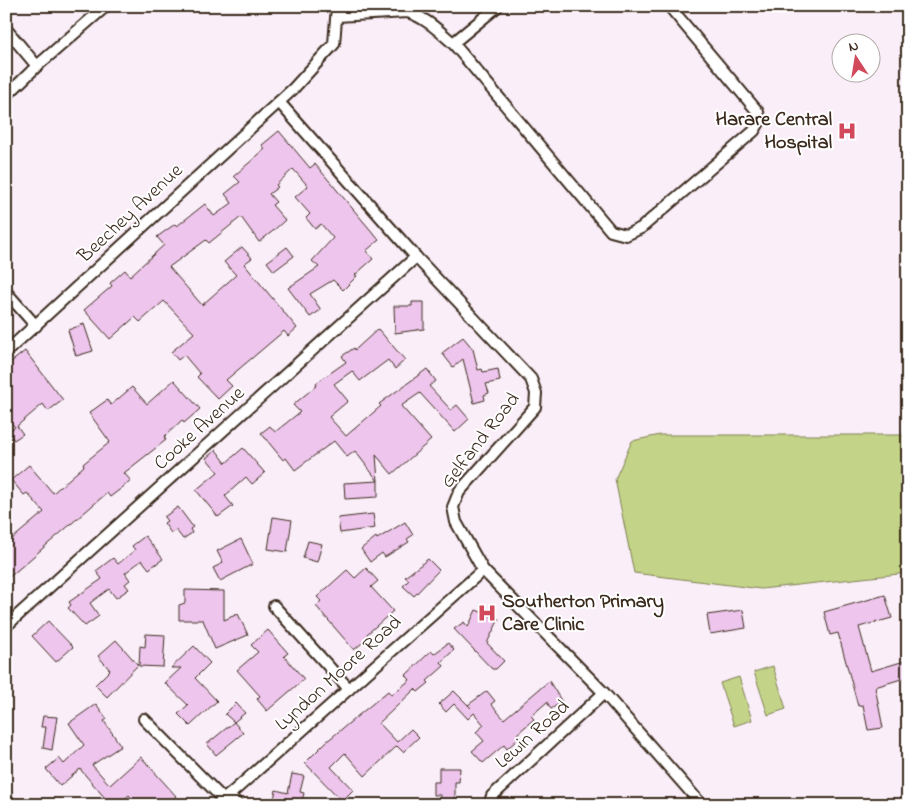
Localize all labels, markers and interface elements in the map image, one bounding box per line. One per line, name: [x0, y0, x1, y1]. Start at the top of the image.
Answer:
north arrow: [832, 32, 882, 82]
text: N: [847, 35, 860, 58]
place label: Harare Central Hospital: [716, 106, 832, 158]
hospital icon: Harare Central Hospital: [836, 120, 858, 142]
street label: Beechey Avenue: [71, 157, 190, 271]
street label: Cooke Avenue: [148, 380, 252, 478]
street label: Gelfand Road: [434, 387, 528, 495]
place label: Southerton Primary Care Clinic: [502, 588, 664, 640]
hospital icon: Southerton Primary Care Clinic: [476, 602, 498, 624]
street label: Lyndon Moore Road: [269, 609, 409, 739]
street label: Lewin Road: [489, 694, 577, 776]

